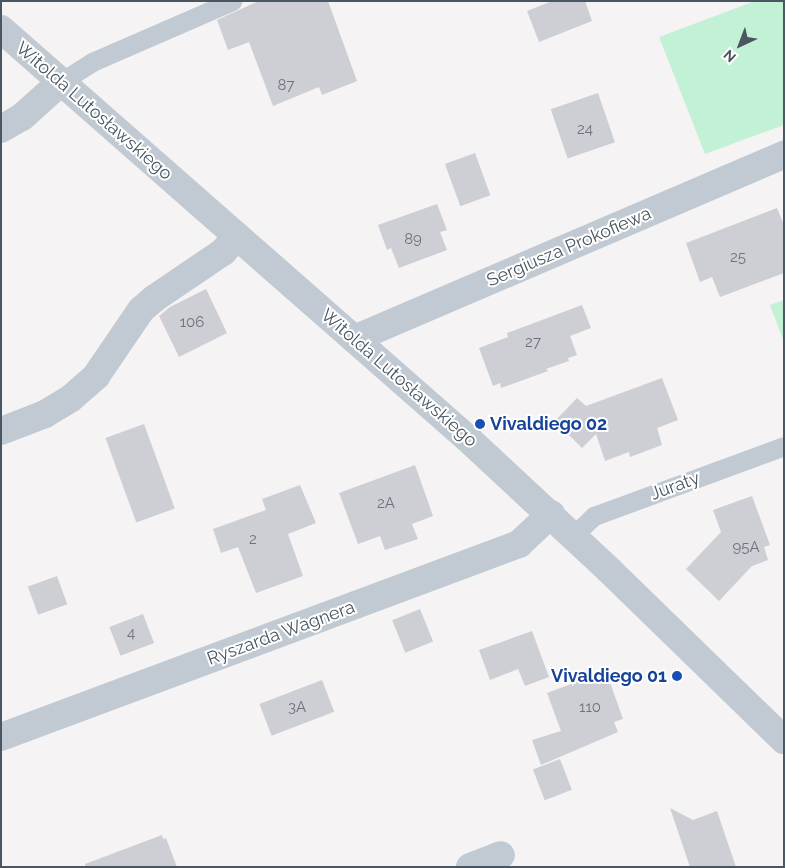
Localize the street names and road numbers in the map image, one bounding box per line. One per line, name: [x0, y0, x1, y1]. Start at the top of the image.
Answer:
street label: Witolda Lutosławskiego: [11, 37, 177, 185]
street label: Sergiusza Prokofiewa: [484, 203, 654, 291]
street label: Witolda Lutosławskiego: [316, 304, 482, 452]
street label: Juraty: [647, 467, 703, 505]
street label: Ryszarda Wagnera: [204, 596, 358, 670]

